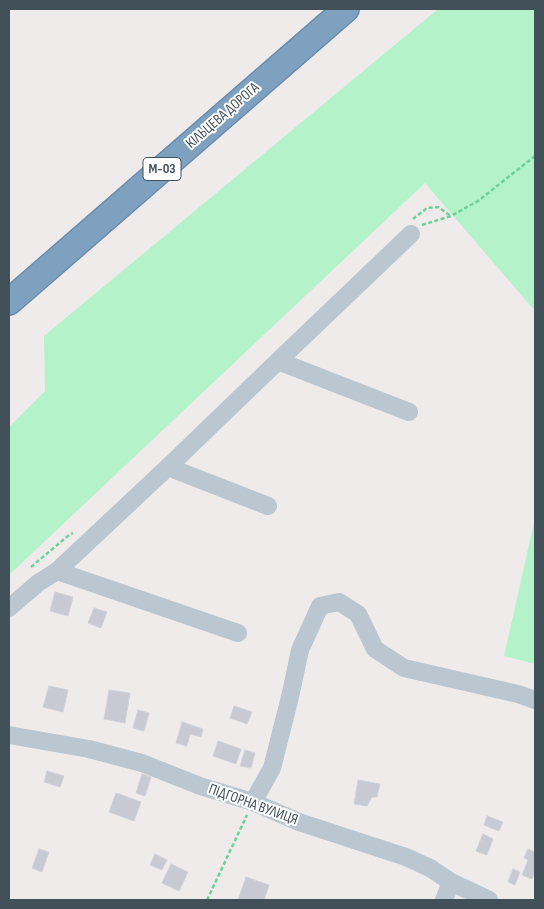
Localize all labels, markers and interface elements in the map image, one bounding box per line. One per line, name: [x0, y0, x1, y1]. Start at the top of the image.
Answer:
street label: КІЛЬЦЕВА ДОРОГА: [183, 79, 263, 153]
road number: М-03: [143, 157, 181, 180]
street label: ПІДГОРНА ВУЛИЦЯ: [206, 781, 300, 829]

